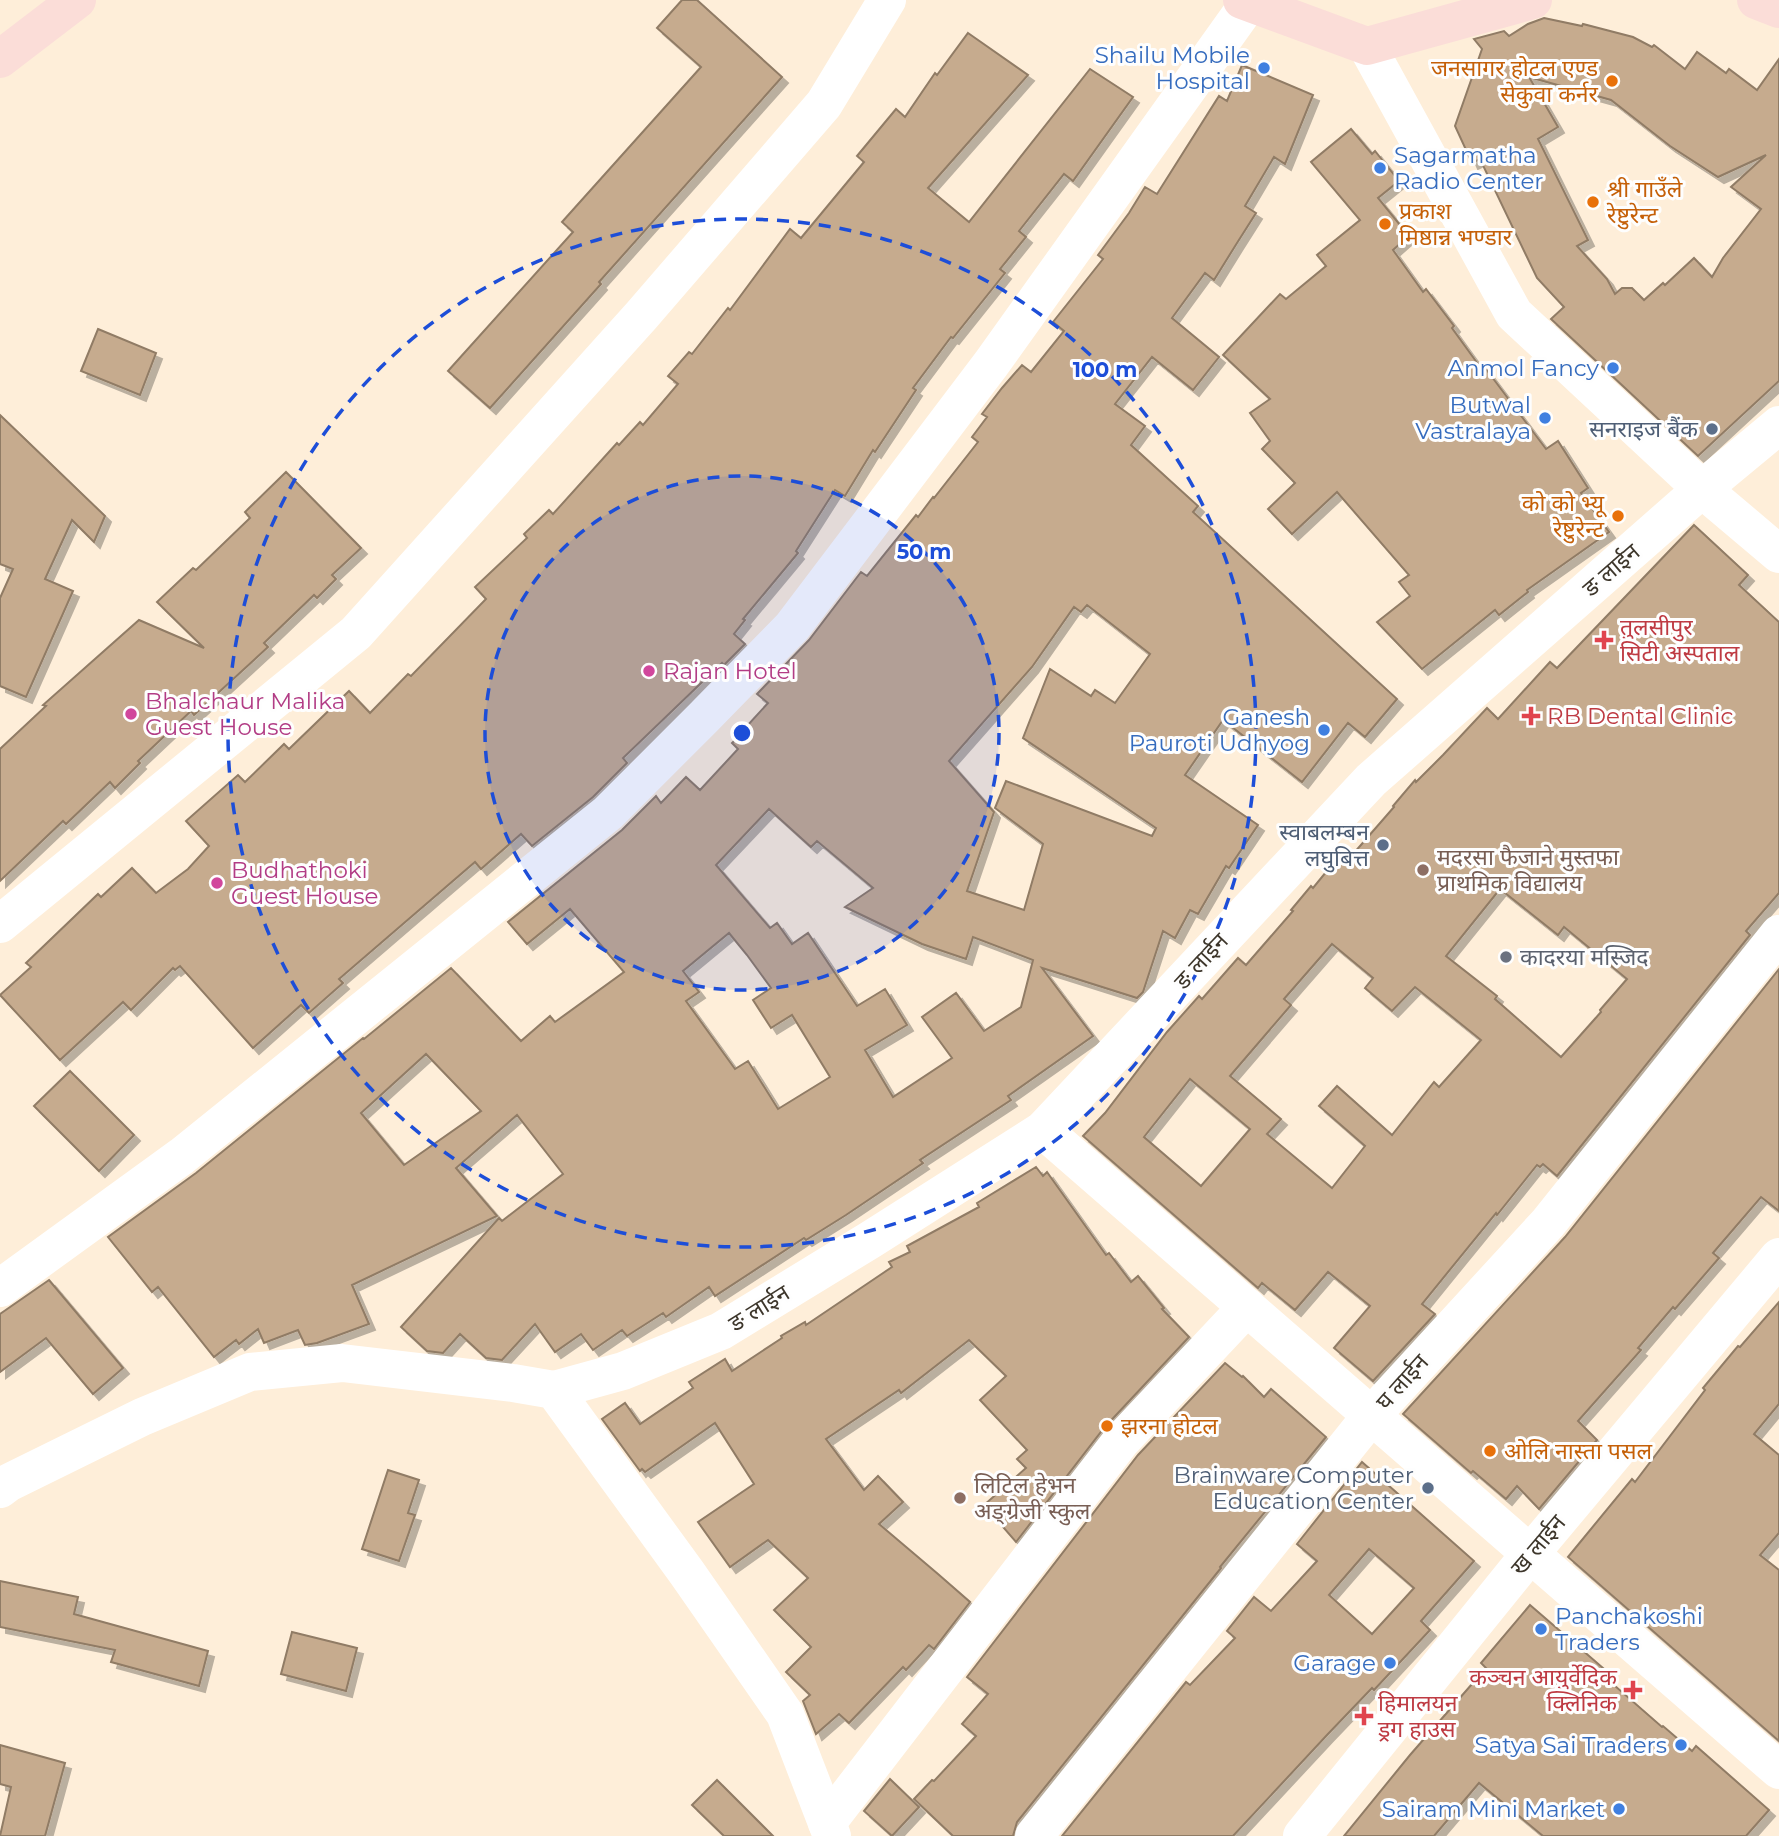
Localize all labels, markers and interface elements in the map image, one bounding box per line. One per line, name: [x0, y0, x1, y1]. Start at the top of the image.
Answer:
place label: Shailu Mobile Hospital: [1095, 41, 1250, 95]
place label: जनसागर होटल एण्ड सेकुवा कर्नर: [1431, 54, 1599, 109]
marker: Shailu Mobile Hospital: [1256, 60, 1272, 76]
marker: जनसागर होटल एण्ड सेकुवा कर्नर: [1604, 73, 1620, 89]
place label: Sagarmatha Radio Center: [1394, 141, 1544, 195]
marker: Sagarmatha Radio Center: [1372, 160, 1388, 176]
place label: श्री गाउँले रेष्टुरेन्ट: [1606, 175, 1683, 230]
marker: श्री गाउँले रेष्टुरेन्ट: [1585, 194, 1601, 210]
place label: प्रकाश मिष्ठान्न भण्डार: [1399, 197, 1513, 251]
marker: प्रकाश मिष्ठान्न भण्डार: [1377, 216, 1393, 232]
place label: Anmol Fancy: [1447, 354, 1600, 382]
text: 100 m: [1073, 357, 1137, 382]
marker: Anmol Fancy: [1605, 360, 1621, 376]
place label: Butwal Vastralaya: [1415, 391, 1531, 445]
marker: Butwal Vastralaya: [1537, 410, 1553, 426]
place label: सनराइज बैंक: [1589, 415, 1699, 443]
marker: सनराइज बैंक: [1704, 421, 1720, 437]
place label: को को भ्यू रेष्टुरेन्ट: [1522, 489, 1608, 544]
marker: को को भ्यू रेष्टुरेन्ट: [1610, 508, 1626, 524]
street label: ङ लाईन: [1576, 537, 1646, 603]
text: 50 m: [897, 539, 951, 564]
place label: तुलसीपुर सिटी अस्पताल: [1620, 613, 1740, 667]
marker: तुलसीपुर सिटी अस्पताल: [1594, 630, 1614, 650]
place label: Rajan Hotel: [663, 657, 797, 685]
marker: Rajan Hotel: [641, 663, 657, 679]
place label: Bhalchaur Malika Guest House: [145, 687, 345, 741]
place label: RB Dental Clinic: [1547, 702, 1734, 730]
place label: Ganesh Pauroti Udhyog: [1129, 703, 1310, 757]
marker: Bhalchaur Malika Guest House: [123, 706, 139, 722]
marker: RB Dental Clinic: [1521, 706, 1541, 726]
centre of rings: [730, 721, 754, 745]
marker: Ganesh Pauroti Udhyog: [1316, 722, 1332, 738]
place label: स्वाबलम्बन लघुबित्त: [1279, 818, 1370, 873]
marker: स्वाबलम्बन लघुबित्त: [1375, 837, 1391, 853]
place label: मदरसा फैजाने मुस्तफा प्राथमिक विद्यालय: [1437, 843, 1620, 897]
place label: Budhathoki Guest House: [231, 856, 378, 910]
marker: मदरसा फैजाने मुस्तफा प्राथमिक विद्यालय: [1415, 862, 1431, 878]
marker: Budhathoki Guest House: [209, 875, 225, 891]
street label: ङ लाईन: [1167, 926, 1235, 996]
place label: कादरया मस्जिद: [1520, 943, 1649, 971]
marker: कादरया मस्जिद: [1498, 949, 1514, 965]
street label: ङ लाईन: [723, 1278, 796, 1338]
street label: घ लाईन: [1370, 1347, 1435, 1416]
place label: झरना होटल: [1121, 1412, 1218, 1440]
marker: झरना होटल: [1099, 1418, 1115, 1434]
place label: ओलि नास्ता पसल: [1504, 1437, 1652, 1465]
marker: ओलि नास्ता पसल: [1482, 1443, 1498, 1459]
place label: Brainware Computer Education Center: [1173, 1461, 1414, 1515]
place label: लिटिल हेभन अङ्‍ग्रेजी स्कुल: [974, 1471, 1091, 1526]
marker: Brainware Computer Education Center: [1420, 1480, 1436, 1496]
marker: लिटिल हेभन अङ्‍ग्रेजी स्कुल: [952, 1490, 968, 1506]
street label: ख लाईन: [1505, 1508, 1572, 1581]
place label: Panchakoshi Traders: [1555, 1602, 1703, 1656]
marker: Panchakoshi Traders: [1533, 1621, 1549, 1637]
place label: Garage: [1293, 1649, 1376, 1677]
marker: Garage: [1382, 1655, 1398, 1671]
place label: कञ्चन आयुर्वेदिक क्लिनिक: [1469, 1663, 1618, 1717]
marker: कञ्चन आयुर्वेदिक क्लिनिक: [1623, 1680, 1643, 1700]
place label: हिमालयन ड्रग हाउस: [1377, 1689, 1459, 1743]
marker: हिमालयन ड्रग हाउस: [1356, 1708, 1372, 1724]
place label: Satya Sai Traders: [1475, 1731, 1667, 1759]
marker: Satya Sai Traders: [1673, 1737, 1689, 1753]
place label: Sairam Mini Market: [1382, 1795, 1605, 1823]
marker: Sairam Mini Market: [1611, 1801, 1627, 1817]

